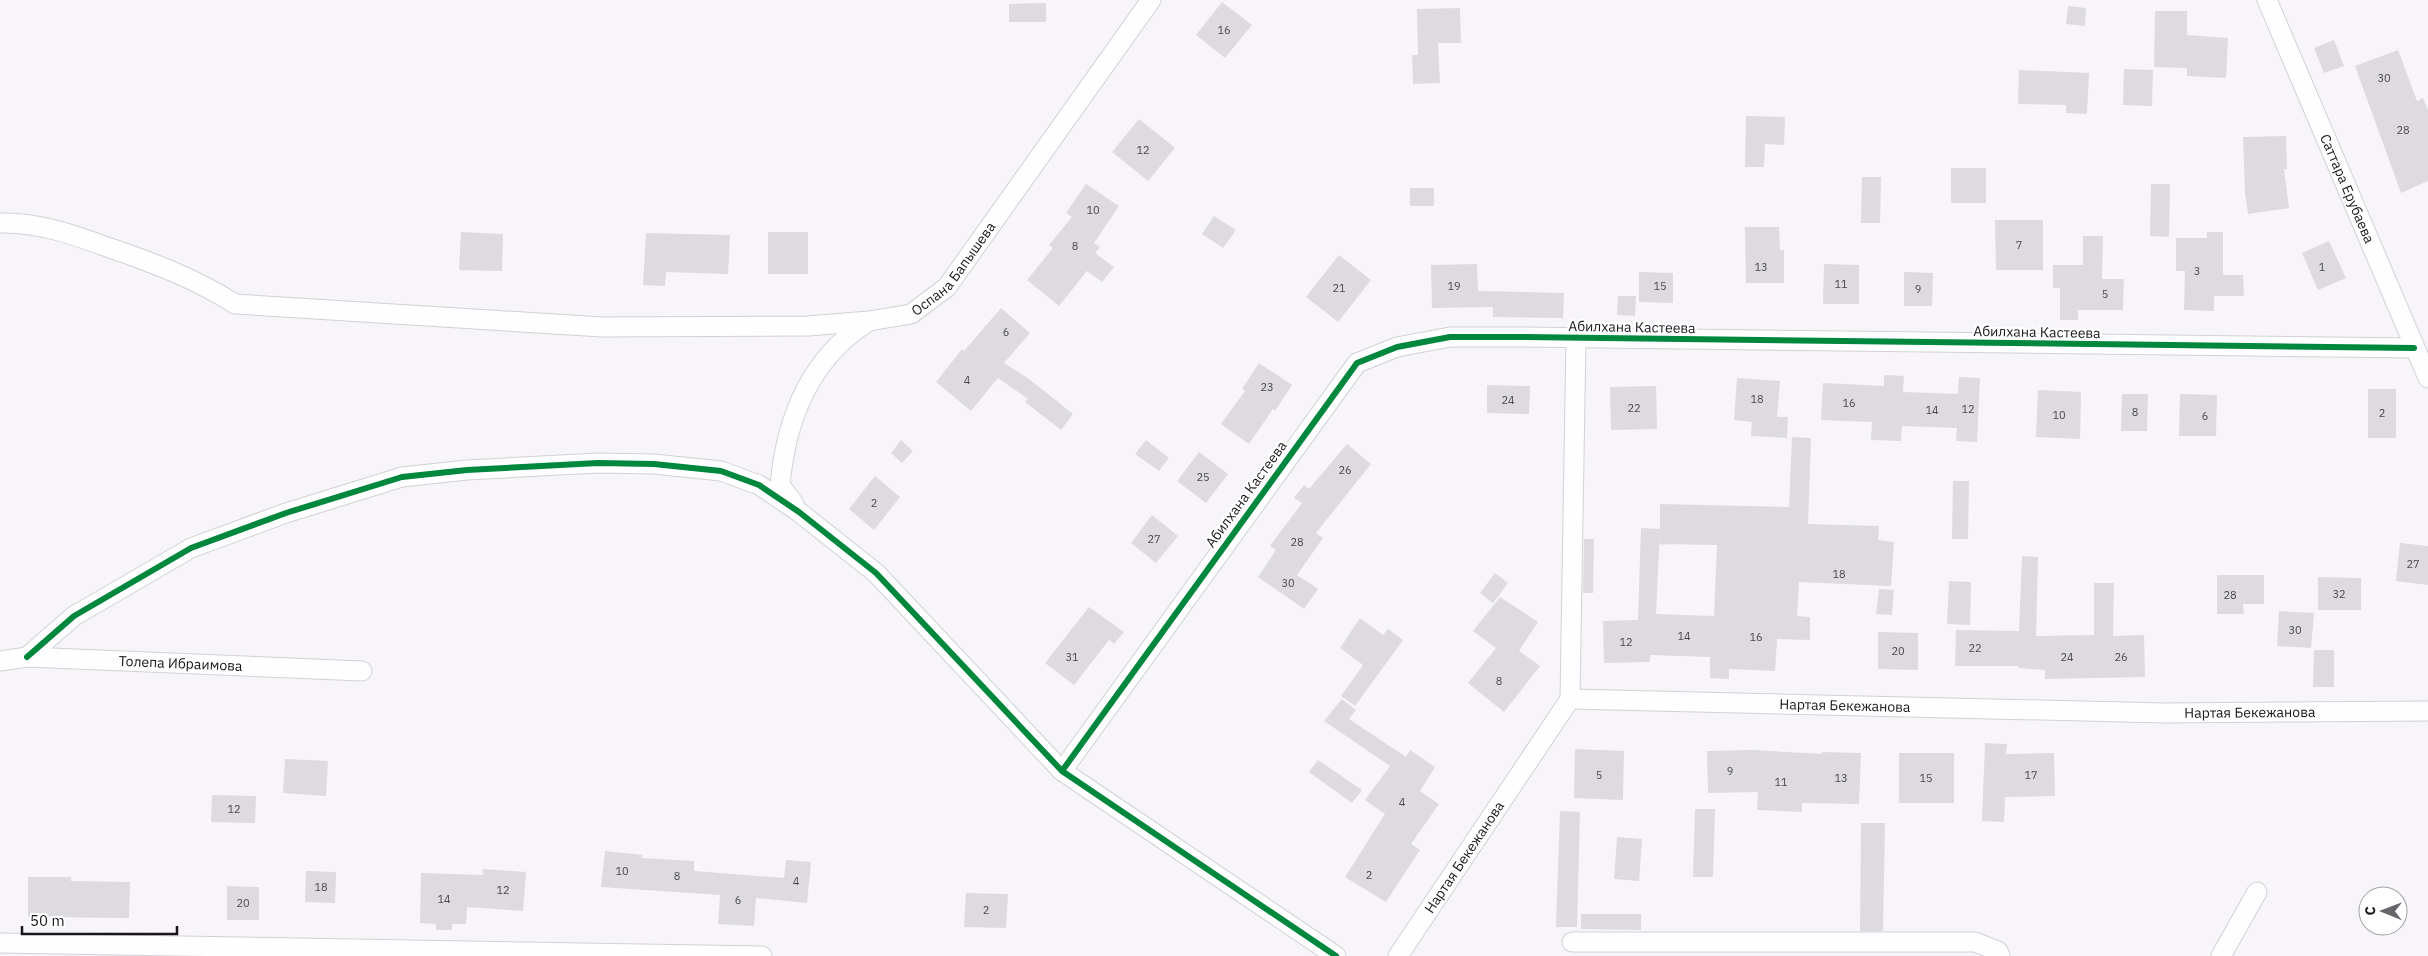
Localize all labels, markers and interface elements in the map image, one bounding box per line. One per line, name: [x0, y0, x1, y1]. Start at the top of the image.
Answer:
house number: 16: [1217, 23, 1231, 37]
house number: 30: [2377, 71, 2391, 85]
house number: 28: [2396, 123, 2410, 137]
street label: Саттара Ерубаева: [2316, 131, 2379, 246]
house number: 12: [1136, 143, 1150, 157]
house number: 10: [1086, 203, 1100, 217]
street label: Оспана Бапышева: [908, 218, 1000, 320]
house number: 7: [2016, 238, 2022, 252]
house number: 8: [1072, 239, 1078, 253]
house number: 13: [1754, 260, 1768, 274]
house number: 1: [2319, 260, 2326, 274]
house number: 3: [2194, 264, 2200, 278]
house number: 11: [1834, 277, 1848, 291]
house number: 19: [1447, 279, 1461, 293]
house number: 15: [1653, 279, 1667, 293]
house number: 21: [1332, 281, 1346, 295]
house number: 9: [1915, 282, 1921, 296]
house number: 5: [2102, 287, 2108, 301]
street label: Абилхана Кастеева: [1568, 317, 1696, 337]
street label: Абилхана Кастеева: [1973, 322, 2101, 342]
house number: 6: [1003, 325, 1009, 339]
house number: 4: [964, 373, 971, 387]
house number: 23: [1260, 380, 1274, 394]
house number: 18: [1750, 392, 1764, 406]
house number: 24: [1501, 393, 1515, 407]
house number: 16: [1842, 396, 1856, 410]
house number: 22: [1627, 401, 1641, 415]
house number: 12: [1961, 402, 1975, 416]
house number: 14: [1925, 403, 1939, 417]
house number: 8: [2132, 405, 2138, 419]
house number: 2: [2379, 406, 2385, 420]
house number: 10: [2052, 408, 2066, 422]
house number: 6: [2202, 409, 2208, 423]
street label: Абилхана Кастеева: [1201, 437, 1291, 551]
house number: 26: [1338, 463, 1352, 477]
house number: 25: [1196, 470, 1210, 484]
house number: 2: [871, 496, 877, 510]
house number: 27: [1147, 532, 1161, 546]
house number: 28: [1290, 535, 1304, 549]
house number: 27: [2406, 557, 2420, 571]
house number: 18: [1832, 567, 1846, 581]
house number: 30: [1281, 576, 1295, 590]
house number: 32: [2332, 587, 2346, 601]
house number: 28: [2223, 588, 2237, 602]
house number: 30: [2288, 623, 2302, 637]
house number: 14: [1677, 629, 1691, 643]
house number: 16: [1749, 630, 1763, 644]
house number: 12: [1619, 635, 1633, 649]
house number: 22: [1968, 641, 1982, 655]
house number: 20: [1891, 644, 1905, 658]
house number: 31: [1065, 650, 1079, 664]
house number: 24: [2060, 650, 2074, 664]
house number: 26: [2114, 650, 2128, 664]
street label: Толепа Ибраимова: [118, 652, 243, 675]
house number: 8: [1496, 674, 1502, 688]
street label: Нартая Бекежанова: [1779, 695, 1911, 716]
street label: Нартая Бекежанова: [2184, 703, 2316, 722]
house number: 9: [1727, 764, 1733, 778]
house number: 5: [1596, 768, 1602, 782]
house number: 17: [2024, 768, 2038, 782]
house number: 13: [1834, 771, 1848, 785]
house number: 15: [1919, 771, 1933, 785]
house number: 11: [1774, 775, 1788, 789]
house number: 4: [1399, 795, 1406, 809]
street label: Нартая Бекежанова: [1420, 797, 1508, 917]
house number: 12: [227, 802, 241, 816]
house number: 10: [615, 864, 629, 878]
house number: 2: [1366, 868, 1372, 882]
house number: 8: [674, 869, 680, 883]
house number: 4: [793, 874, 800, 888]
house number: 18: [314, 880, 328, 894]
house number: 12: [496, 883, 510, 897]
north arrow: [2358, 886, 2408, 936]
house number: 14: [437, 892, 451, 906]
house number: 6: [735, 893, 741, 907]
house number: 20: [236, 896, 250, 910]
house number: 2: [983, 903, 989, 917]
scale bar: [22, 904, 178, 936]
text: С: [2361, 906, 2379, 915]
text: 50 m: [30, 911, 65, 930]

